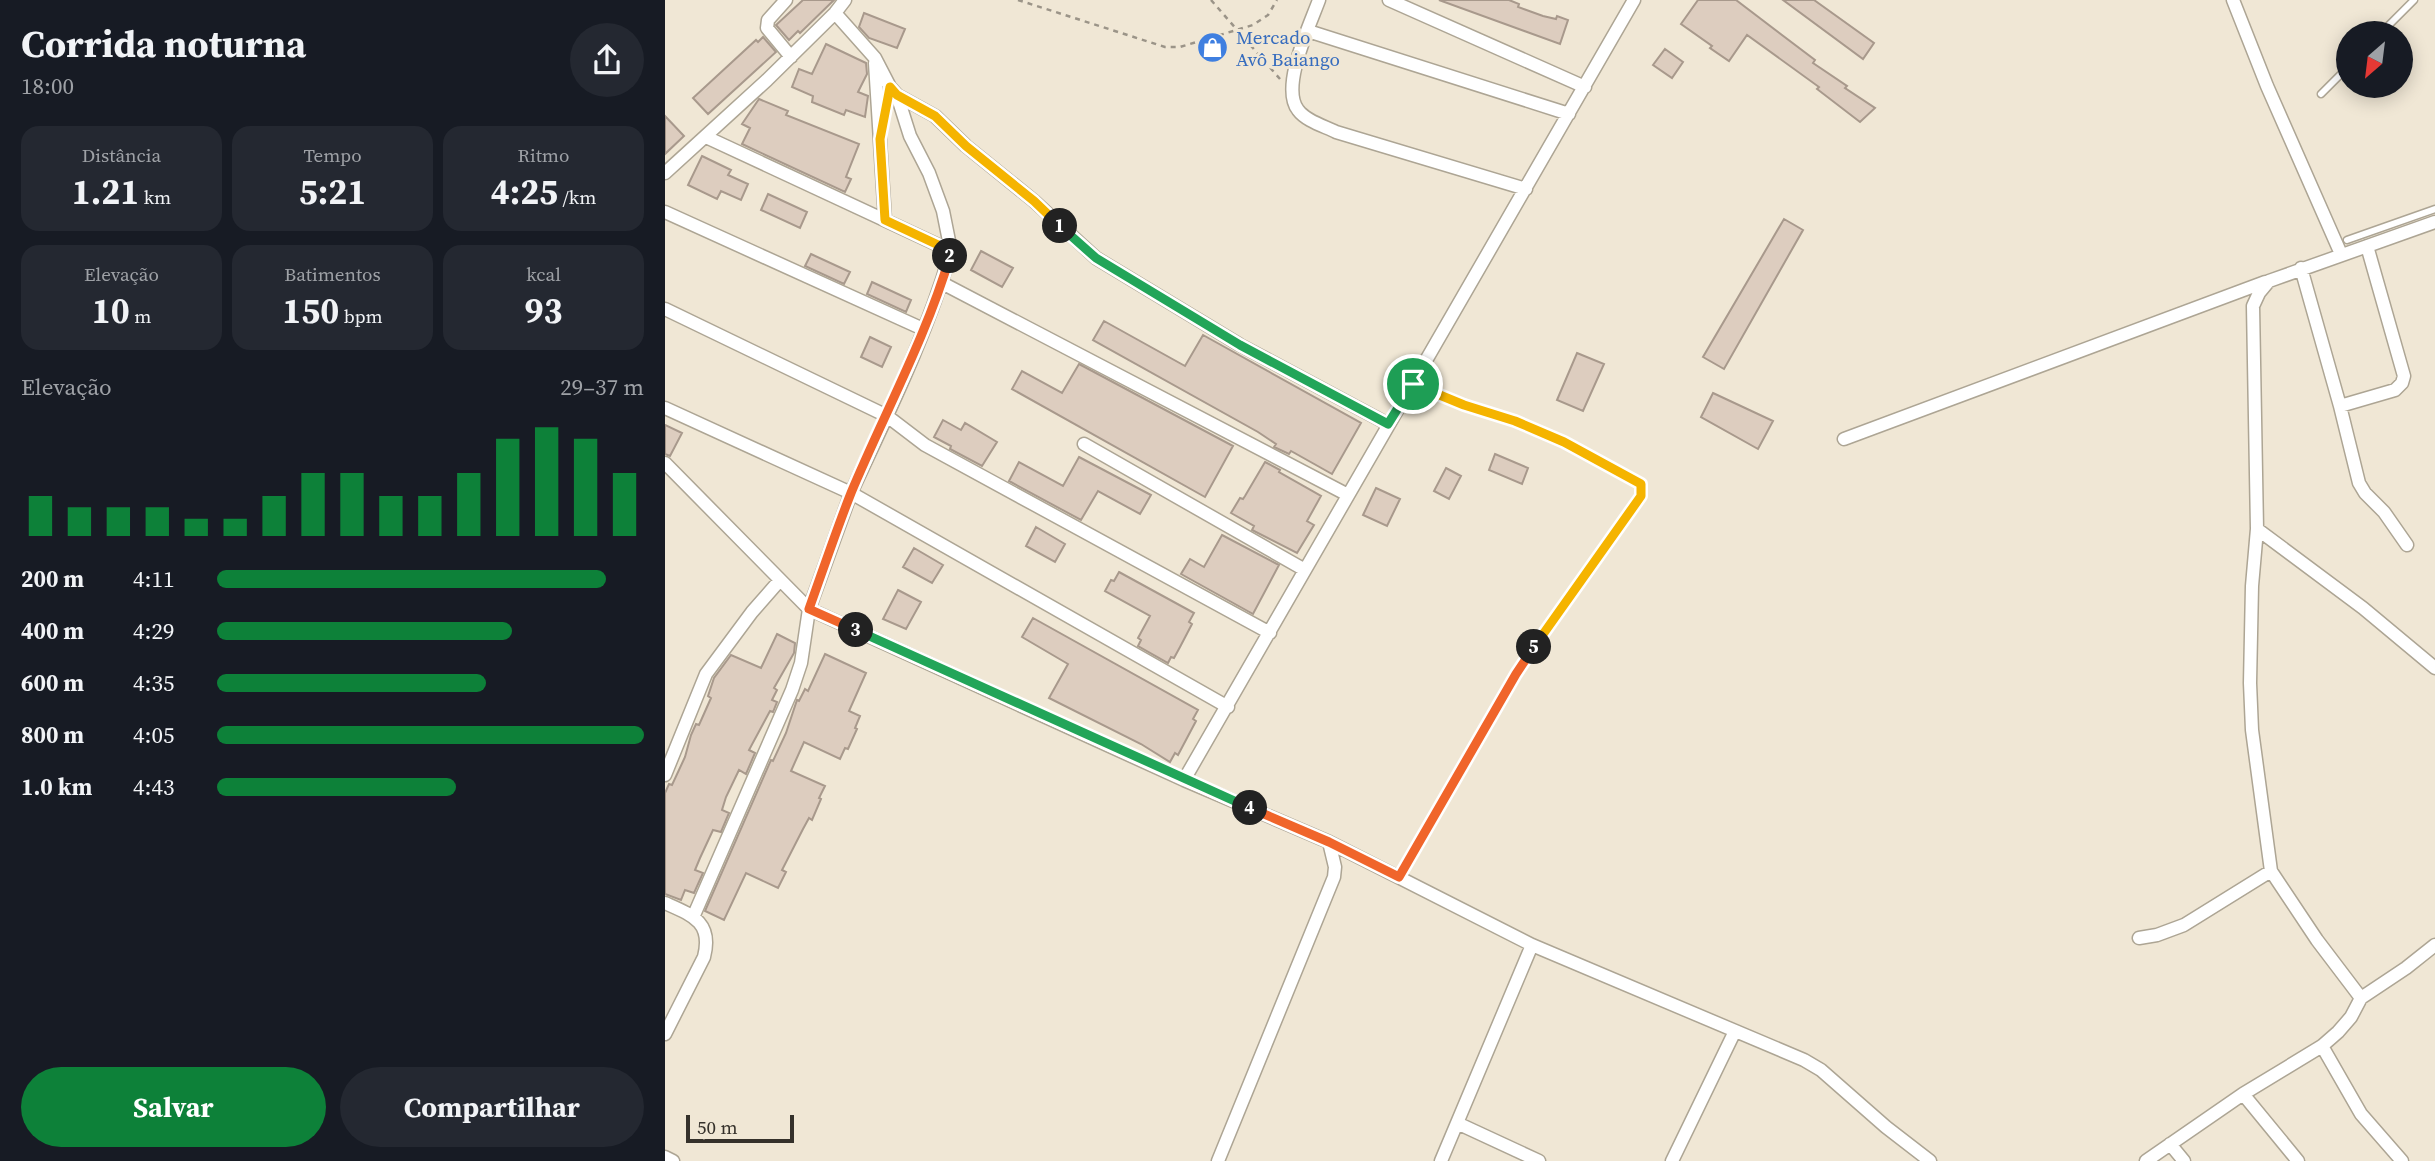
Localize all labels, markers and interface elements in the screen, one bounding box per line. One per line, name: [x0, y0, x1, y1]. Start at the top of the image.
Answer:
text: Corrida noturna: [21, 18, 306, 70]
north arrow: [2336, 21, 2413, 98]
map controls: [2336, 21, 2413, 98]
button: share: [570, 23, 644, 97]
place label: Mercado Avô Baiango: [1236, 24, 1340, 72]
shop icon: Mercado Avô Baiango: [1196, 31, 1230, 65]
text: 18:00: [21, 70, 74, 102]
text: Distância: [82, 142, 161, 168]
text: Tempo: [303, 142, 362, 168]
text: Ritmo: [518, 142, 569, 168]
text: 1.21: [72, 168, 139, 216]
text: 5:21: [299, 168, 366, 216]
text: 4:25: [491, 168, 558, 216]
text: km: [139, 184, 171, 210]
text: /km: [558, 184, 596, 210]
pin: 1: [1043, 208, 1077, 244]
text: 1: [1054, 212, 1065, 238]
pin: 2: [933, 238, 967, 274]
text: 2: [944, 242, 955, 268]
text: Elevação: [84, 261, 159, 287]
text: Batimentos: [284, 261, 381, 287]
text: kcal: [526, 261, 561, 287]
text: 10: [92, 287, 130, 335]
text: 150: [282, 287, 339, 335]
text: 93: [525, 287, 562, 335]
text: m: [130, 303, 151, 329]
text: bpm: [339, 303, 383, 329]
pin: [1383, 354, 1443, 414]
icon: arrive: [1394, 365, 1432, 403]
text: Elevação: [21, 371, 112, 403]
text: 29–37 m: [560, 371, 644, 403]
text: 200 m: [21, 563, 84, 595]
text: 4:11: [133, 563, 174, 595]
pin: 3: [839, 612, 873, 648]
text: 400 m: [21, 615, 84, 647]
text: 4:29: [133, 615, 174, 647]
text: 3: [850, 616, 861, 642]
pin: 5: [1517, 630, 1551, 664]
text: 5: [1528, 633, 1539, 659]
text: 600 m: [21, 667, 84, 699]
text: 4:35: [133, 667, 174, 699]
text: 800 m: [21, 719, 84, 751]
text: 4:05: [133, 719, 174, 751]
text: 1.0 km: [21, 771, 92, 803]
text: 4:43: [133, 771, 174, 803]
pin: 4: [1233, 790, 1267, 826]
text: 4: [1244, 794, 1255, 820]
button: Salvar: [21, 1067, 326, 1147]
button: Compartilhar: [340, 1067, 644, 1147]
scale bar: [686, 1112, 795, 1144]
text: 50 m: [697, 1114, 738, 1140]

